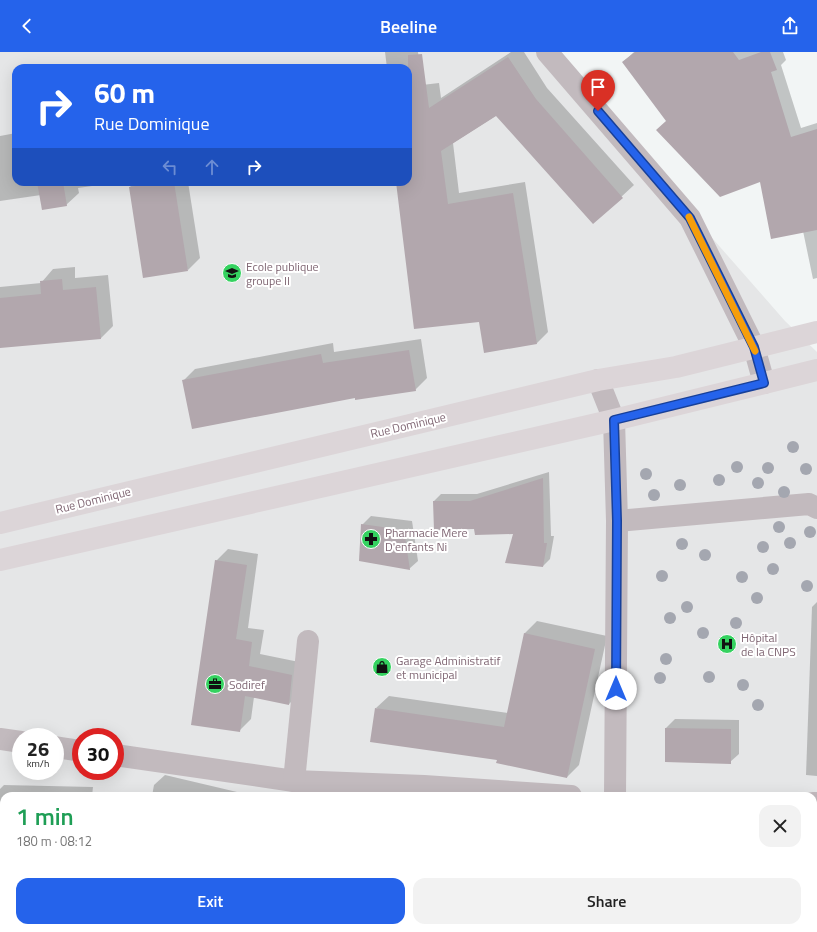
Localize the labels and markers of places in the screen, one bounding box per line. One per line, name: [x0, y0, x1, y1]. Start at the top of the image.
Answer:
pin: [581, 70, 615, 111]
place label: Ecole publique groupe II: [246, 257, 319, 290]
school or university icon: Ecole publique groupe II: [221, 262, 243, 284]
place label: Pharmacie Mere D'enfants Ni: [385, 523, 468, 556]
pharmacy icon: Pharmacie Mere D'enfants Ni: [360, 528, 382, 550]
place label: Hôpital de la CNPS: [741, 628, 796, 661]
hospital icon: Hôpital de la CNPS: [716, 633, 738, 655]
place label: Garage Administratif et municipal: [396, 651, 500, 684]
shop icon: Garage Administratif et municipal: [371, 656, 393, 678]
office icon: Sodiref: [204, 673, 226, 695]
place label: Sodiref: [229, 675, 265, 694]

